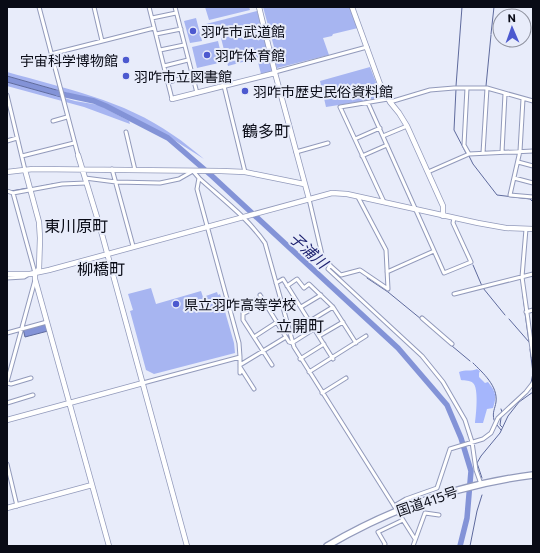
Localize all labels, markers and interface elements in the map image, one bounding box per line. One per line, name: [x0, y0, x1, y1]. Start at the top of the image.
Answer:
north arrow: [492, 8, 532, 48]
text: N: [507, 11, 516, 24]
place label: 羽咋市武道館: [201, 23, 285, 40]
marker: 羽咋市武道館: [188, 26, 198, 36]
place label: 羽咋体育館: [215, 47, 285, 64]
marker: 羽咋体育館: [202, 50, 212, 60]
place label: 宇宙科学博物館: [20, 52, 118, 69]
marker: 宇宙科学博物館: [121, 55, 131, 65]
place label: 羽咋市立図書館: [134, 68, 232, 85]
marker: 羽咋市立図書館: [121, 71, 131, 81]
place label: 羽咋市歴史民俗資料館: [253, 83, 393, 100]
marker: 羽咋市歴史民俗資料館: [240, 86, 250, 96]
district label: 鶴多町: [242, 121, 290, 140]
district label: 東川原町: [44, 216, 108, 235]
water label: 子浦川: [286, 228, 333, 273]
district label: 柳橋町: [77, 259, 125, 278]
place label: 県立羽咋高等学校: [184, 296, 296, 313]
marker: 県立羽咋高等学校: [171, 299, 181, 309]
district label: 立開町: [276, 316, 324, 335]
street label: 国道415号: [394, 483, 460, 519]

